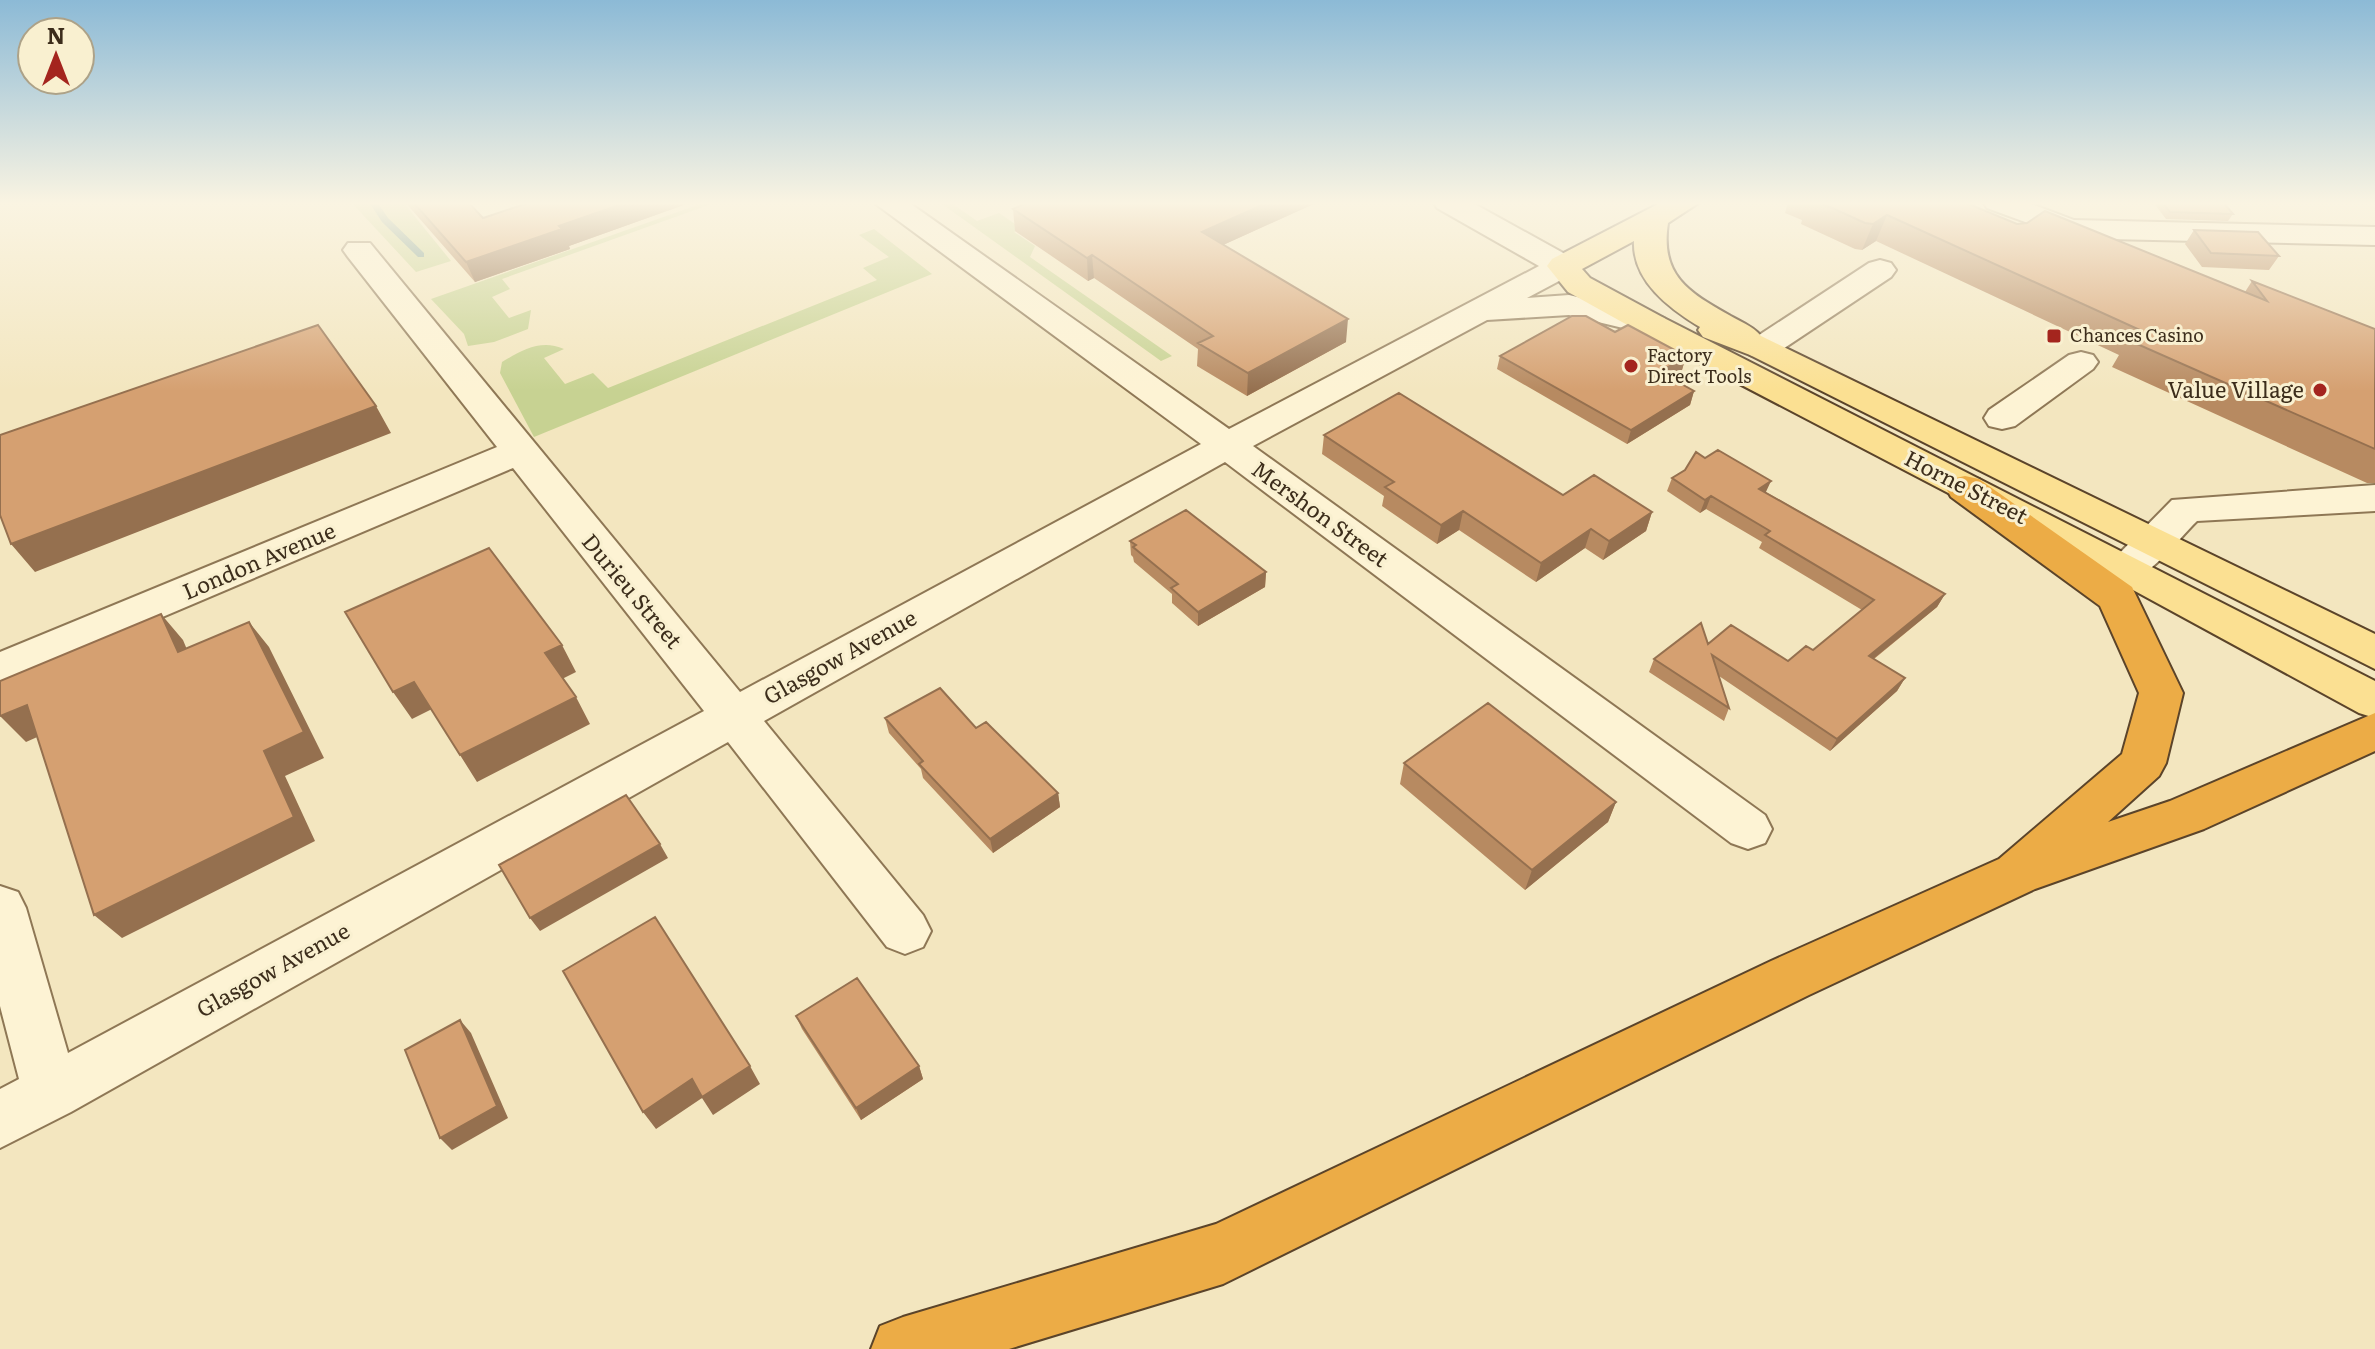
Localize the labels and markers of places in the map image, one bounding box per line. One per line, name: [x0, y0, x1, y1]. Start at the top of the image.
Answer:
place label: Chances Casino: [2070, 321, 2204, 348]
marker: Chances Casino: [2045, 327, 2063, 345]
place label: Factory Direct Tools: [1647, 341, 1751, 389]
marker: Factory Direct Tools: [1622, 357, 1640, 375]
place label: Value Village: [2168, 372, 2304, 405]
marker: Value Village: [2311, 381, 2329, 399]

